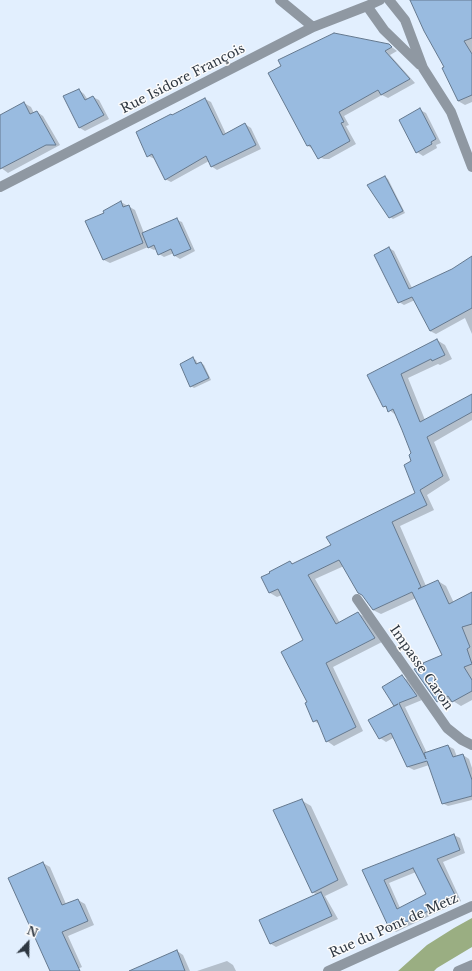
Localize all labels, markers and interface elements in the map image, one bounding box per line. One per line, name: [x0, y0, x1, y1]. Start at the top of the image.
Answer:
street label: Rue Isidore François: [118, 41, 248, 117]
street label: Impasse Caron: [386, 623, 456, 713]
street label: Rue du Pont de Metz: [327, 891, 461, 961]
north arrow: [8, 923, 48, 963]
text: N: [25, 923, 40, 940]

